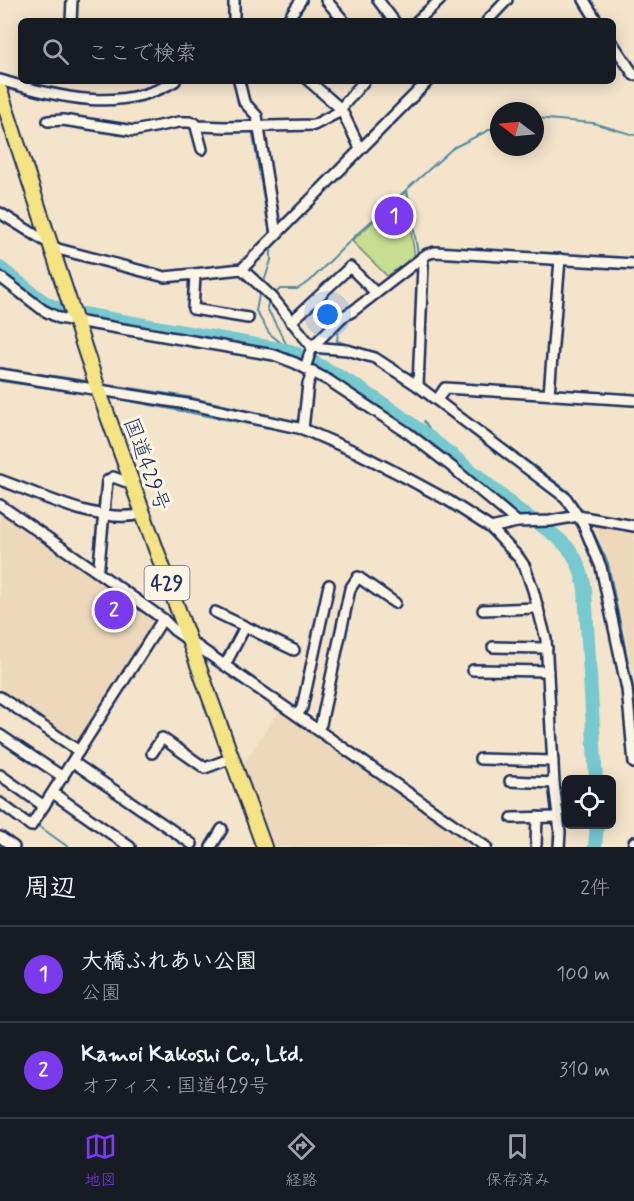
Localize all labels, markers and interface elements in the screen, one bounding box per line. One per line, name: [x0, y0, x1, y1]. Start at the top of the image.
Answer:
search box: [18, 18, 616, 84]
icon: search: [39, 35, 72, 68]
text: ここで検索: [87, 40, 197, 68]
north arrow: [490, 102, 544, 156]
pin: 1: [374, 194, 414, 238]
your location: [313, 300, 342, 329]
street label: 国道429号: [116, 414, 176, 515]
road number: 429: [144, 566, 190, 600]
pin: 2: [94, 588, 134, 632]
map controls: [562, 775, 616, 829]
button: locate: [562, 775, 616, 829]
text: 周辺: [24, 872, 76, 906]
text: 2件: [580, 875, 610, 902]
text: 大橋ふれあい公園: [81, 948, 257, 976]
text: 1: [39, 961, 48, 988]
text: 100 m: [556, 961, 610, 988]
text: 公園: [81, 980, 121, 1007]
text: Kamoi Kakoshi Co., Ltd.: [81, 1041, 303, 1069]
text: 2: [39, 1057, 48, 1084]
text: 310 m: [559, 1057, 610, 1084]
text: オフィス · 国道429号: [81, 1073, 269, 1100]
tab: 地図: [84, 1130, 117, 1191]
tab: 経路: [285, 1130, 318, 1191]
tab: 保存済み: [486, 1130, 550, 1191]

